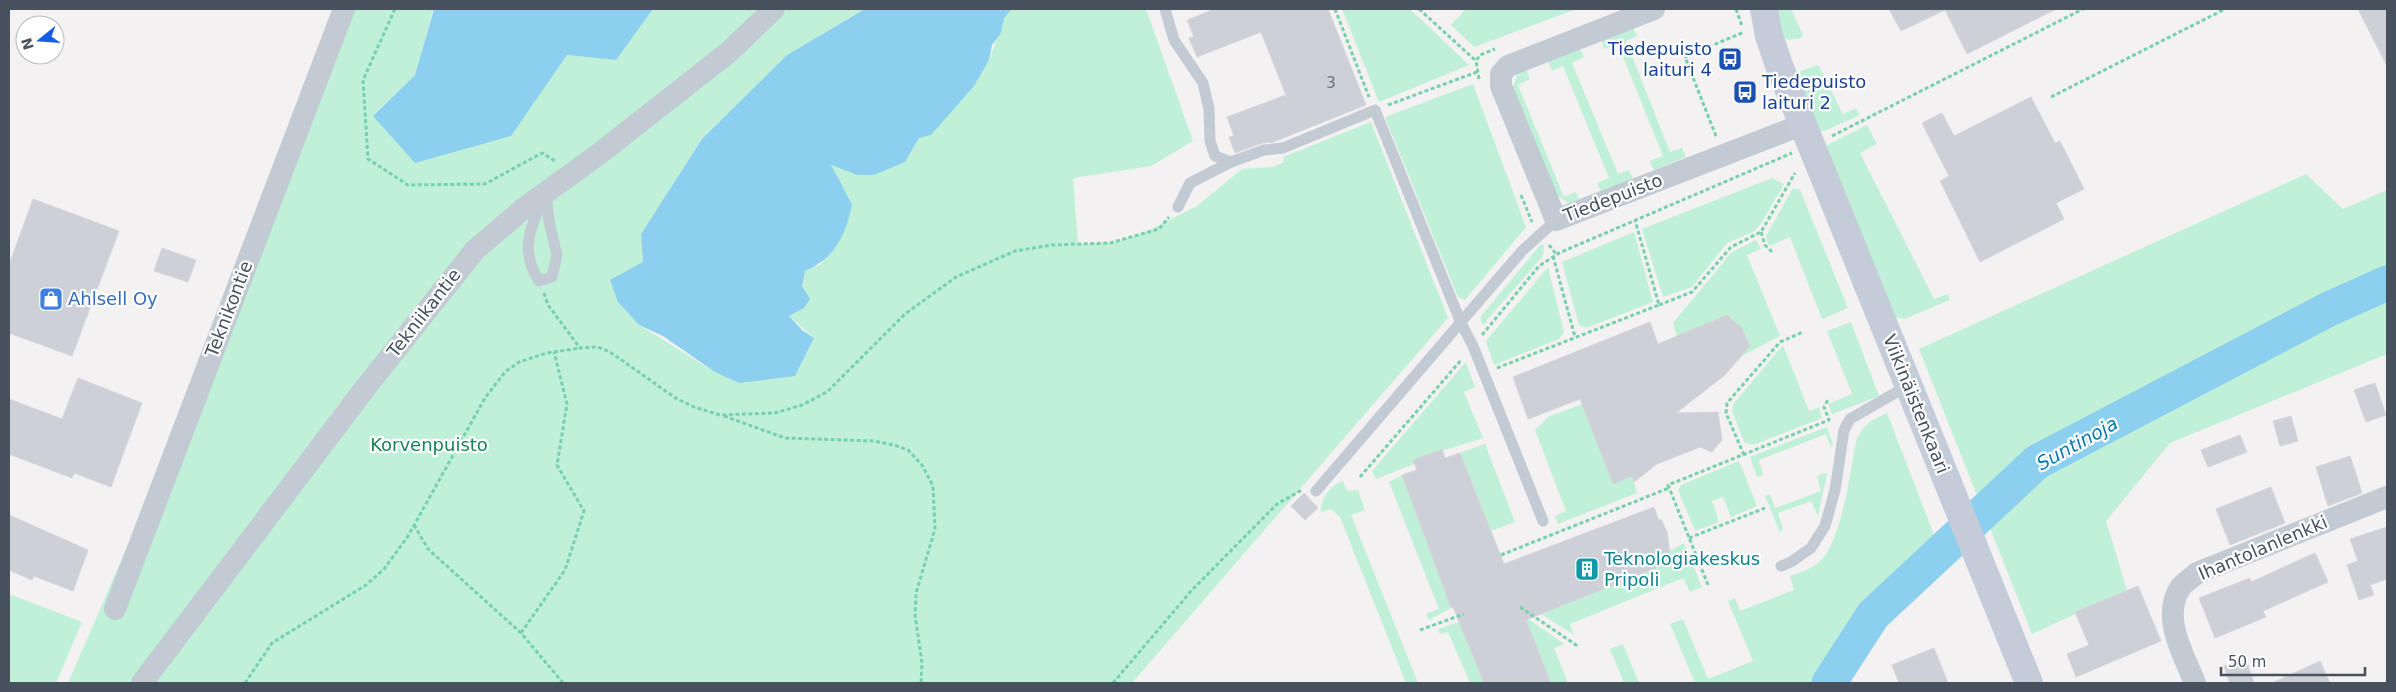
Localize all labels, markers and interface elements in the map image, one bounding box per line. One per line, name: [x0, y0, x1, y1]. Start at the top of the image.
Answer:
north arrow: [15, 15, 65, 65]
text: N: [18, 36, 37, 52]
place label: Tiedepuisto laituri 4: [1607, 38, 1712, 80]
bus stop icon: Tiedepuisto laituri 4: [1717, 46, 1743, 72]
place label: Tiedepuisto laituri 2: [1761, 71, 1866, 113]
house number: 3: [1326, 74, 1336, 92]
bus stop icon: Tiedepuisto laituri 2: [1732, 79, 1758, 105]
street label: Tiedepuisto: [1559, 169, 1665, 226]
street label: Teknikontie: [200, 258, 256, 361]
street label: Tekniikantie: [382, 264, 465, 362]
shop icon: Ahlsell Oy: [38, 286, 64, 312]
place label: Ahlsell Oy: [68, 288, 158, 309]
street label: Viikinäistenkaari: [1879, 331, 1954, 476]
water label: Suntinoja: [2033, 412, 2121, 474]
park label: Korvenpuisto: [370, 434, 488, 455]
street label: Ihantolanlenkki: [2195, 511, 2330, 584]
place label: Teknologiakeskus Pripoli: [1603, 548, 1760, 590]
building icon: Teknologiakeskus Pripoli: [1574, 556, 1600, 582]
scale bar: [2221, 644, 2365, 676]
text: 50 m: [2228, 653, 2266, 671]

